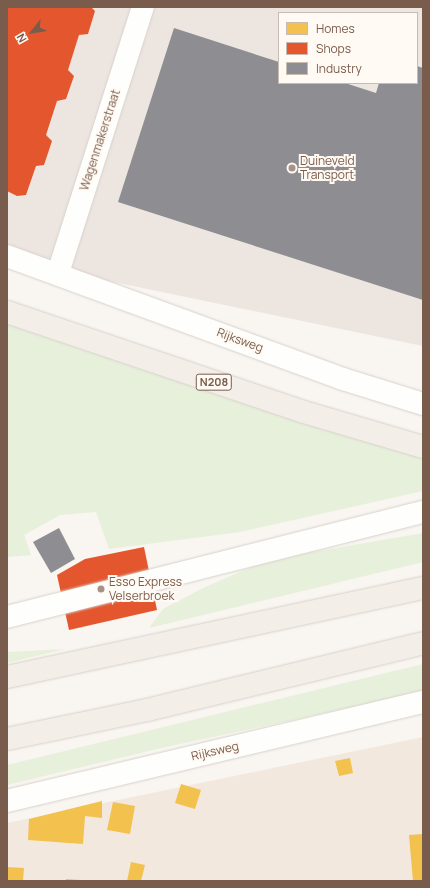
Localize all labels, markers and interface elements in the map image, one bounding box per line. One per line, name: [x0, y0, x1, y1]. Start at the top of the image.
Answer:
north arrow: [12, 12, 52, 52]
legend: [278, 12, 418, 84]
text: Homes: [316, 20, 355, 37]
text: N: [13, 31, 30, 45]
text: Shops: [316, 40, 351, 57]
text: Industry: [316, 60, 362, 77]
street label: Wagenmakerstraat: [77, 88, 123, 192]
place label: Duineveld Transport: [300, 154, 355, 182]
marker: Duineveld Transport: [287, 163, 297, 173]
street label: Rijksweg: [215, 325, 265, 355]
road number: N208: [195, 373, 233, 391]
place label: Esso Express Velserbroek: [109, 575, 182, 603]
marker: Esso Express Velserbroek: [96, 584, 106, 594]
street label: Rijksweg: [190, 739, 240, 763]

